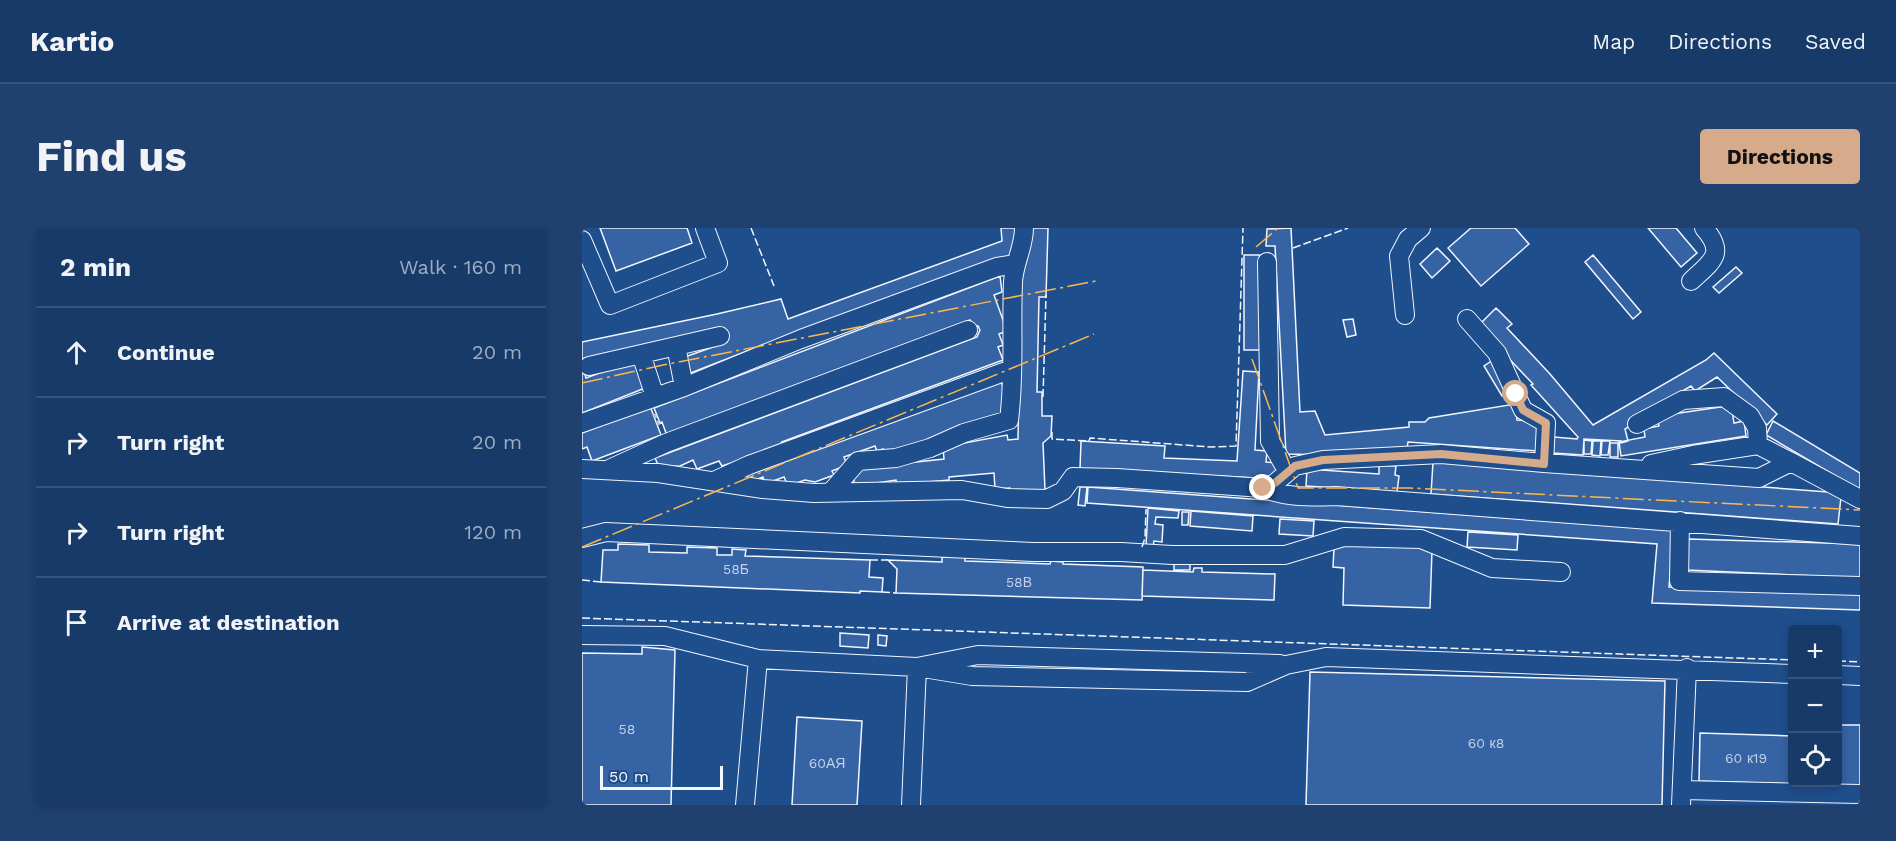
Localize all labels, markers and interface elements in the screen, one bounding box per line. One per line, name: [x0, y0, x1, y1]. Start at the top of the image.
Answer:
text: Kartio: [30, 25, 114, 58]
text: Map: [1592, 29, 1635, 54]
text: Directions: [1668, 29, 1772, 54]
text: Saved: [1805, 29, 1866, 54]
button: Directions: [1700, 129, 1860, 184]
text: Find us: [36, 132, 187, 181]
text: 2 min: [60, 252, 131, 282]
text: Walk · 160 m: [399, 255, 522, 279]
icon: ahead: [60, 336, 93, 369]
text: Continue: [117, 340, 215, 365]
text: 20 m: [472, 340, 522, 364]
route start: [1502, 380, 1528, 406]
icon: right: [60, 426, 93, 459]
text: Turn right: [117, 430, 224, 455]
text: 20 m: [472, 430, 522, 454]
route end: [1249, 474, 1275, 500]
icon: right: [60, 516, 93, 549]
text: Turn right: [117, 520, 224, 545]
text: 120 m: [464, 520, 522, 544]
house number: 58Б: [723, 561, 749, 577]
house number: 58В: [1006, 574, 1032, 590]
icon: arrive: [60, 606, 93, 639]
text: Arrive at destination: [117, 610, 340, 635]
map controls: [1788, 625, 1842, 787]
button: +: [1788, 625, 1842, 679]
button: −: [1788, 679, 1842, 733]
house number: 58: [619, 721, 635, 737]
button: locate: [1788, 733, 1842, 787]
house number: 60 к8: [1468, 735, 1504, 751]
house number: 60 к19: [1725, 750, 1767, 766]
house number: 60АЯ: [809, 755, 845, 771]
scale bar: [600, 763, 723, 790]
text: 50 m: [609, 767, 649, 786]

